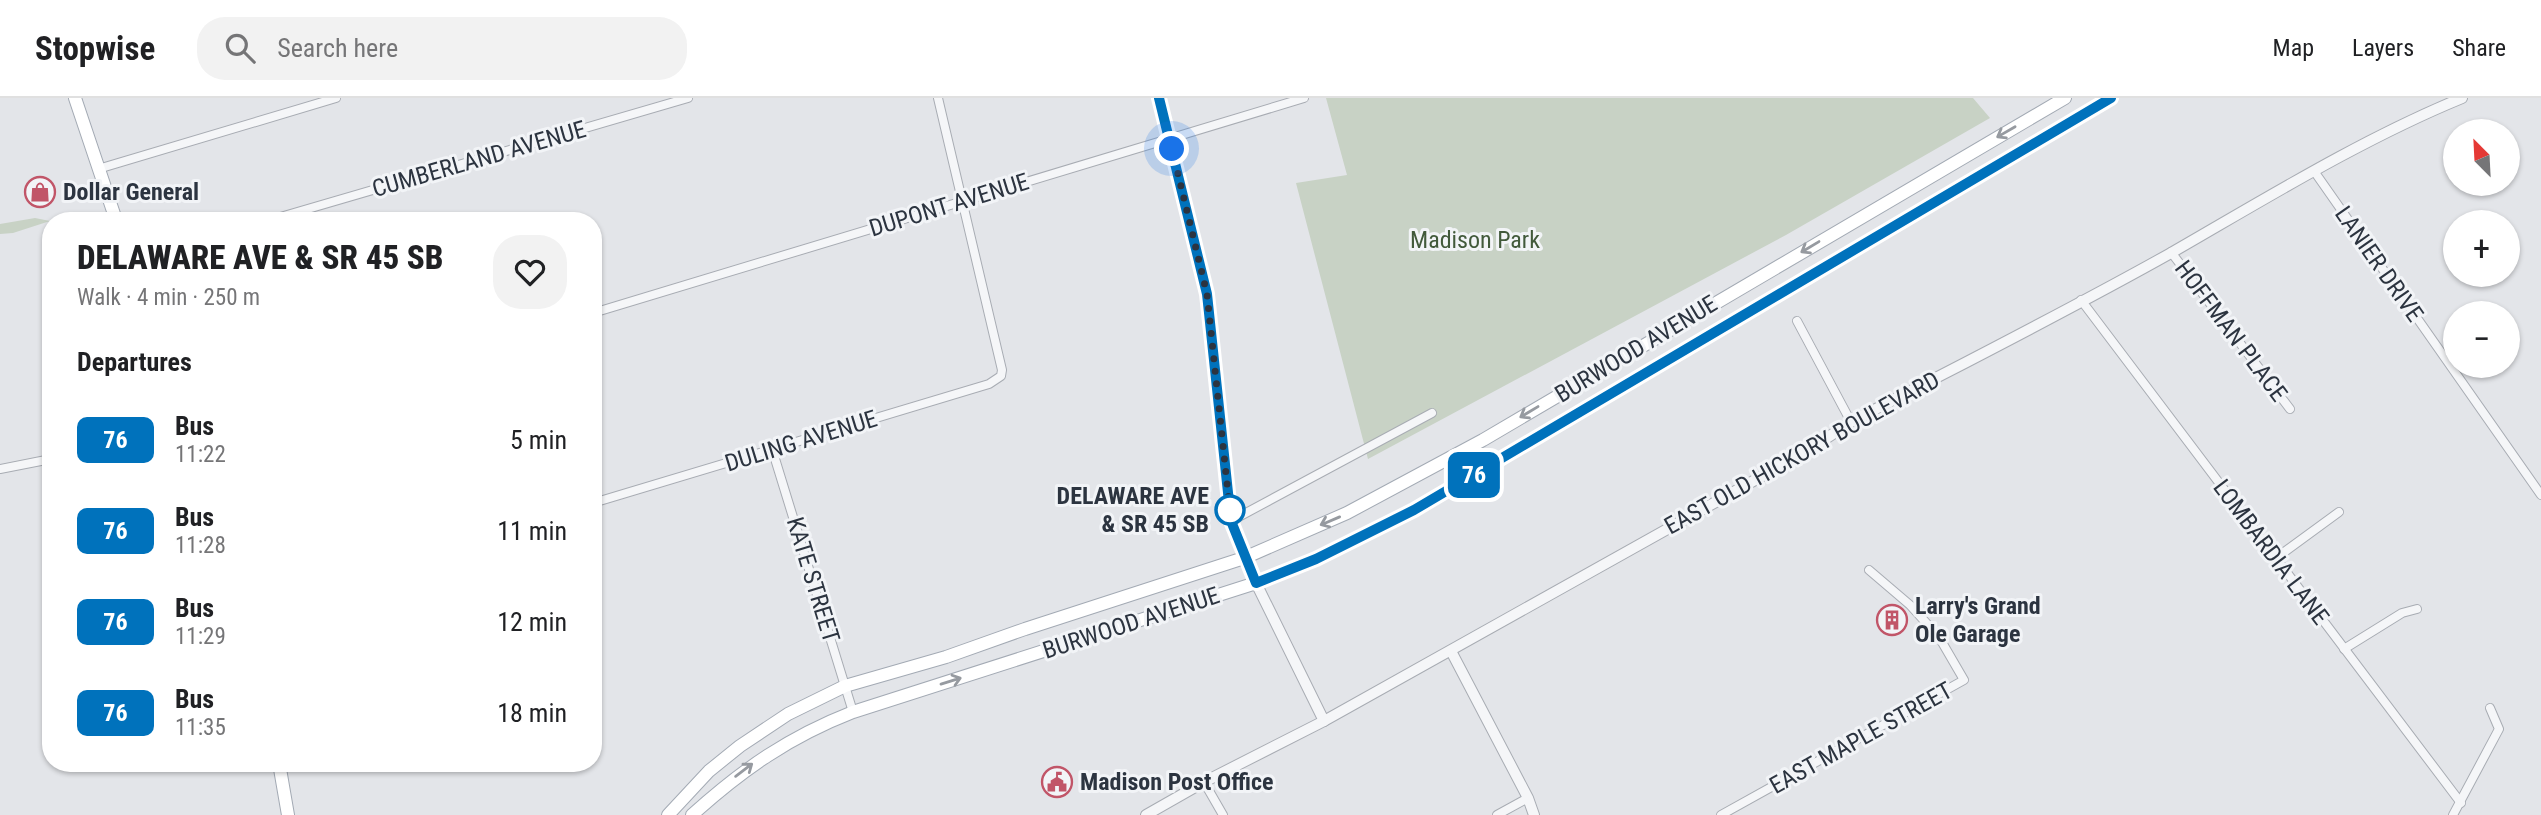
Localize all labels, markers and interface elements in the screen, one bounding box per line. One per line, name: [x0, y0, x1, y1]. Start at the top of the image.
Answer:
search box: [197, 17, 687, 80]
text: Stopwise: [35, 29, 155, 68]
icon: search: [221, 29, 259, 67]
text: Search here: [277, 33, 398, 63]
text: Map: [2273, 34, 2314, 62]
text: Layers: [2352, 34, 2414, 62]
text: Share: [2452, 34, 2506, 62]
street label: CUMBERLAND AVENUE: [369, 115, 589, 203]
north arrow: [2443, 119, 2520, 196]
map controls: [2443, 119, 2520, 378]
one-way arrow: [1997, 125, 2017, 139]
your location: [1154, 131, 1189, 166]
street label: DUPONT AVENUE: [866, 167, 1032, 243]
shop icon: Dollar General: [23, 175, 57, 209]
place label: Dollar General: [63, 178, 199, 206]
street label: LANIER DRIVE: [2329, 201, 2429, 327]
button: +: [2443, 210, 2520, 287]
park label: Madison Park: [1410, 226, 1540, 254]
button: heart: [493, 235, 567, 309]
text: DELAWARE AVE & SR 45 SB: [77, 238, 443, 277]
one-way arrow: [1800, 240, 1820, 254]
street label: HOFFMAN PLACE: [2169, 255, 2293, 407]
text: Walk · 4 min · 250 m: [77, 284, 260, 311]
street label: BURWOOD AVENUE: [1550, 290, 1722, 408]
button: −: [2443, 301, 2520, 378]
text: Departures: [77, 347, 192, 377]
street label: EAST OLD HICKORY BOULEVARD: [1660, 366, 1944, 540]
street label: DULING AVENUE: [722, 405, 881, 477]
one-way arrow: [1520, 405, 1540, 419]
text: Bus: [175, 411, 214, 441]
text: 5 min: [510, 425, 567, 455]
text: 76: [103, 426, 128, 454]
text: 11:22: [175, 441, 226, 468]
line badge: 76: [1442, 452, 1506, 498]
text: 76: [1462, 461, 1486, 489]
street label: LOMBARDIA LANE: [2207, 474, 2335, 630]
place label: DELAWARE AVE & SR 45 SB: [1057, 482, 1209, 538]
marker: DELAWARE AVE & SR 45 SB: [1215, 495, 1245, 525]
text: Bus: [175, 502, 214, 532]
street label: KATE STREET: [781, 514, 845, 646]
one-way arrow: [1319, 515, 1341, 528]
text: 11 min: [497, 516, 567, 546]
text: 76: [103, 517, 128, 545]
text: 11:28: [175, 532, 226, 559]
street label: BURWOOD AVENUE: [1039, 581, 1223, 665]
place label: Larry's Grand Ole Garage: [1915, 592, 2041, 648]
text: Bus: [175, 593, 214, 623]
building icon: Larry's Grand Ole Garage: [1875, 603, 1909, 637]
text: 12 min: [497, 607, 567, 637]
text: 76: [103, 608, 128, 636]
text: 11:29: [175, 623, 226, 650]
one-way arrow: [940, 674, 962, 687]
street label: EAST MAPLE STREET: [1765, 676, 1957, 800]
text: Bus: [175, 684, 214, 714]
text: 18 min: [497, 698, 567, 728]
text: 76: [103, 699, 128, 727]
text: 11:35: [175, 714, 226, 741]
one-way arrow: [734, 763, 752, 778]
public building icon: Madison Post Office: [1040, 765, 1074, 799]
place label: Madison Post Office: [1080, 768, 1274, 796]

